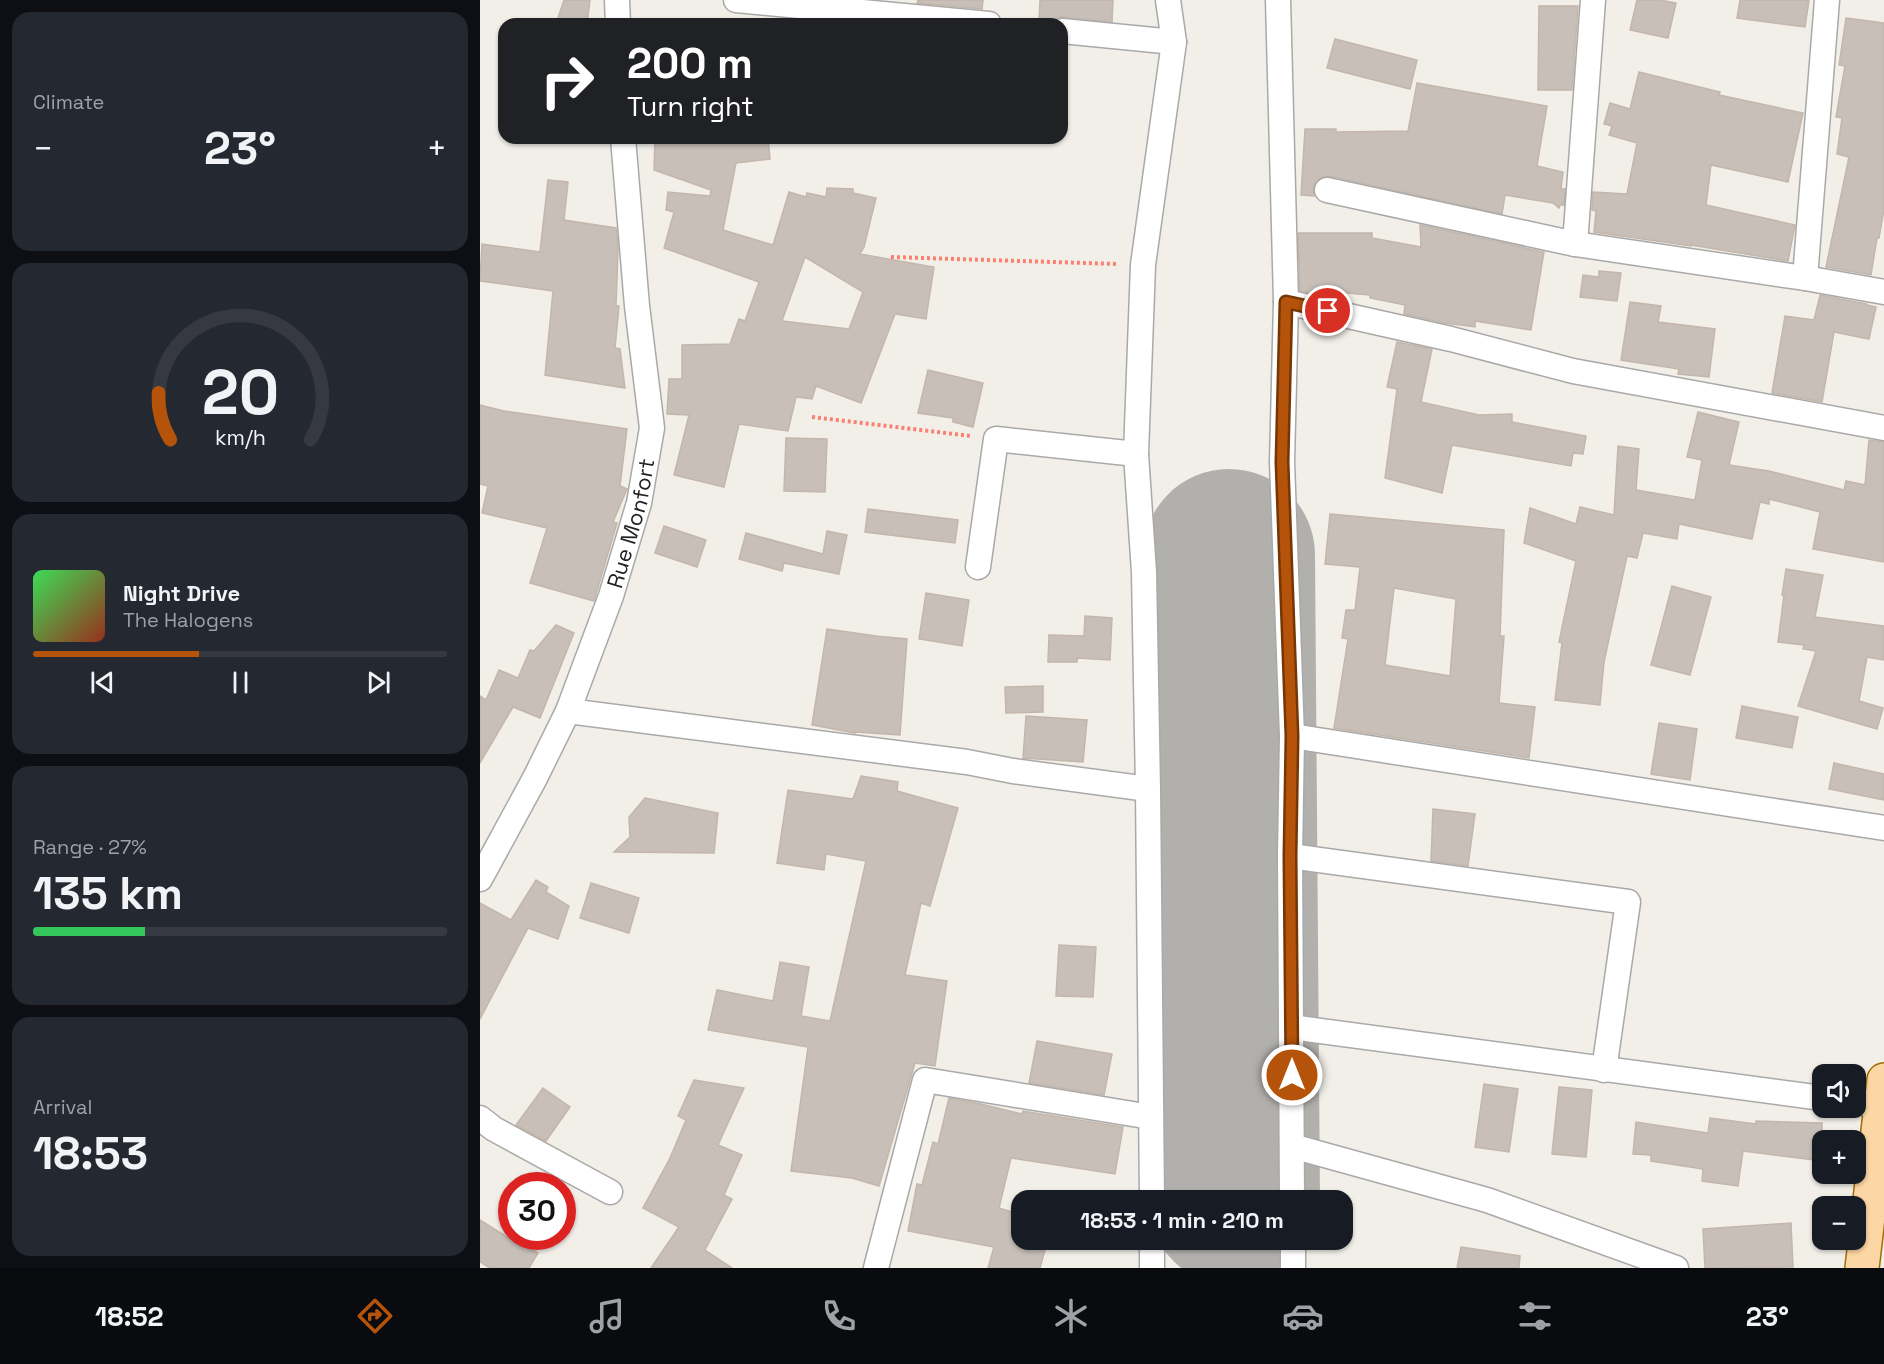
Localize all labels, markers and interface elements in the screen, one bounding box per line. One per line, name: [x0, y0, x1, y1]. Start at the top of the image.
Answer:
text: 200 m: [627, 37, 753, 90]
icon: right: [528, 42, 606, 120]
text: Climate: [33, 89, 104, 115]
text: Turn right: [627, 89, 754, 124]
text: 23°: [204, 120, 276, 177]
text: −: [33, 128, 53, 170]
text: +: [427, 128, 447, 170]
pin: [1302, 285, 1353, 336]
icon: arrive: [1311, 294, 1344, 327]
text: 20: [201, 353, 279, 432]
text: km/h: [214, 424, 266, 451]
street label: Rue Monfort: [600, 456, 660, 591]
text: Night Drive: [123, 579, 240, 607]
text: The Halogens: [123, 607, 253, 633]
icon: previous: [86, 666, 119, 699]
icon: pause: [224, 666, 257, 699]
icon: next: [362, 666, 395, 699]
text: Range · 27%: [33, 834, 147, 860]
text: 135 km: [33, 865, 183, 922]
position arrow: [1260, 1043, 1324, 1107]
map controls: [1812, 1064, 1866, 1250]
button: sound: [1812, 1064, 1866, 1118]
text: Arrival: [33, 1094, 92, 1120]
text: 18:53: [33, 1125, 148, 1182]
button: +: [1812, 1130, 1866, 1184]
speed limit sign: 30: [498, 1172, 576, 1250]
button: −: [1812, 1196, 1866, 1250]
text: 18:53 · 1 min · 210 m: [1080, 1206, 1284, 1234]
icon: directions: [354, 1295, 396, 1337]
icon: music: [586, 1295, 628, 1337]
icon: phone: [818, 1295, 860, 1337]
icon: climate: [1050, 1295, 1092, 1337]
icon: car: [1282, 1295, 1324, 1337]
icon: filters: [1514, 1295, 1556, 1337]
text: 18:52: [95, 1299, 164, 1334]
text: 23°: [1746, 1299, 1789, 1334]

